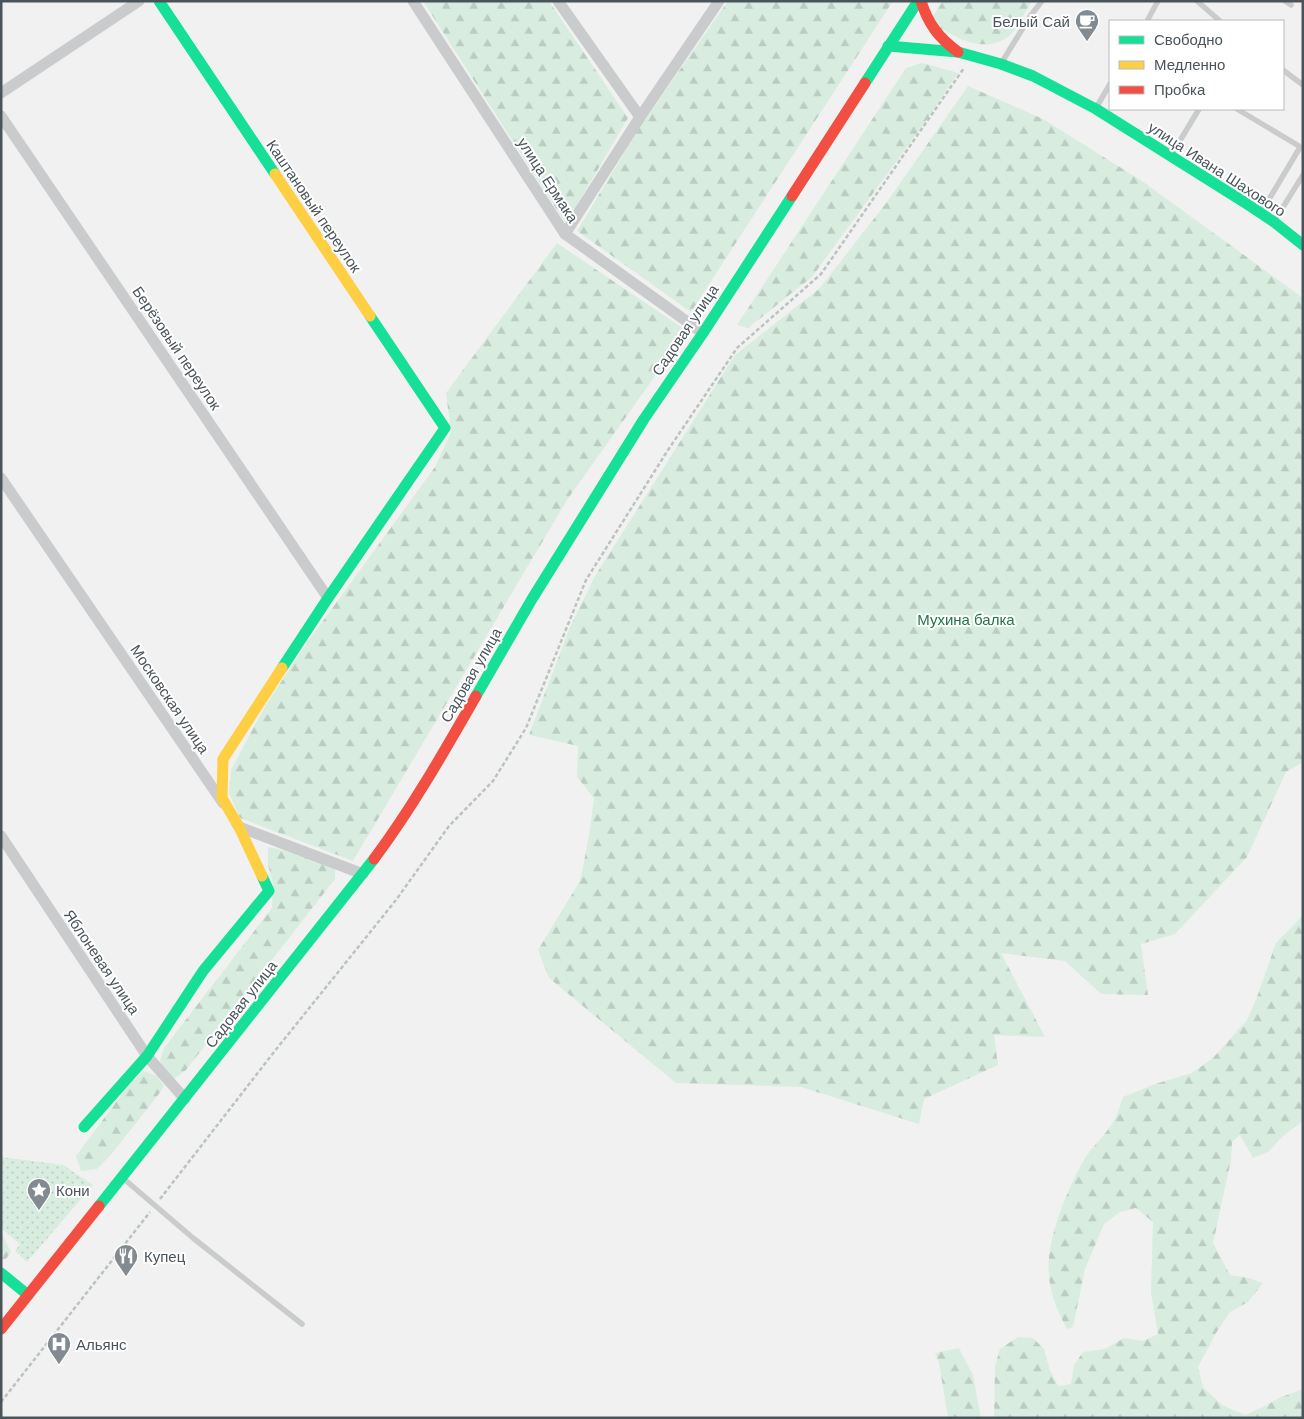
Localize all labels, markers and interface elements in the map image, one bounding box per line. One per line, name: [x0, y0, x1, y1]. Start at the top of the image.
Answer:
cafe icon: Белый Сай: [1074, 8, 1100, 42]
place label: Белый Сай: [993, 13, 1070, 30]
legend: [1109, 20, 1284, 110]
text: Свободно: [1154, 31, 1223, 48]
text: Медленно: [1154, 56, 1225, 73]
text: Пробка: [1154, 81, 1206, 98]
street label: улица Ивана Шахового: [1145, 118, 1289, 220]
street label: улица Ермака: [514, 134, 582, 226]
street label: Каштановый переулок: [263, 137, 365, 276]
street label: Садовая улица: [648, 281, 722, 379]
street label: Берёзовый переулок: [129, 283, 225, 413]
park label: Мухина балка: [917, 611, 1015, 628]
street label: Садовая улица: [437, 624, 505, 725]
street label: Московская улица: [127, 641, 213, 757]
street label: Яблоневая улица: [61, 907, 144, 1018]
street label: Садовая улица: [202, 956, 281, 1051]
place icon: Кони: [26, 1177, 52, 1211]
place label: Кони: [56, 1182, 90, 1199]
restaurant icon: Купец: [113, 1243, 139, 1277]
place label: Купец: [144, 1248, 186, 1265]
hospital icon: Альянс: [46, 1331, 72, 1365]
place label: Альянс: [76, 1336, 127, 1353]

